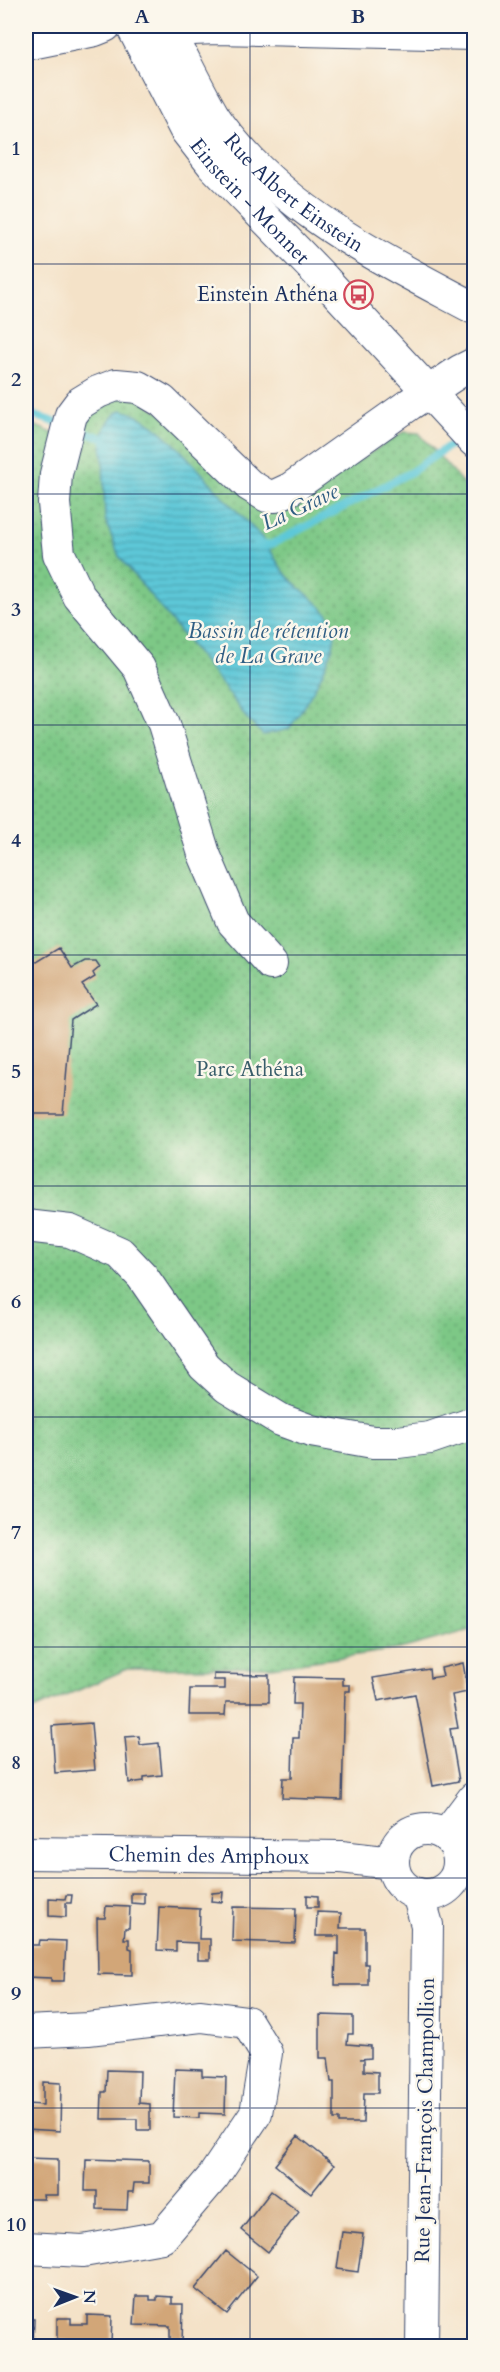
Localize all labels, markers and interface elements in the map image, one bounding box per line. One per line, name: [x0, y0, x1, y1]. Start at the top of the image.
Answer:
text: A: [134, 3, 150, 30]
text: B: [351, 3, 365, 30]
street label: Rue Albert Einstein: [217, 127, 369, 259]
street label: Einstein - Monnet: [183, 132, 317, 271]
text: 1: [11, 135, 21, 162]
bus stop icon: Einstein Athéna: [343, 278, 375, 310]
place label: Einstein Athéna: [197, 280, 338, 309]
text: 2: [11, 366, 21, 393]
water label: La Grave: [257, 476, 344, 538]
text: 3: [11, 596, 21, 623]
water label: Bassin de rétention de La Grave: [188, 616, 349, 671]
text: 4: [11, 827, 21, 854]
park label: Parc Athéna: [196, 1055, 304, 1084]
text: 5: [11, 1058, 21, 1085]
text: 6: [11, 1288, 21, 1315]
text: 7: [11, 1519, 21, 1546]
text: 8: [11, 1749, 21, 1776]
street label: Chemin des Amphoux: [109, 1840, 310, 1871]
street label: Rue Jean-François Champollion: [408, 1977, 442, 2263]
text: 9: [11, 1980, 21, 2007]
text: 10: [6, 2211, 26, 2238]
north arrow: [45, 2267, 105, 2327]
text: N: [78, 2290, 100, 2304]

